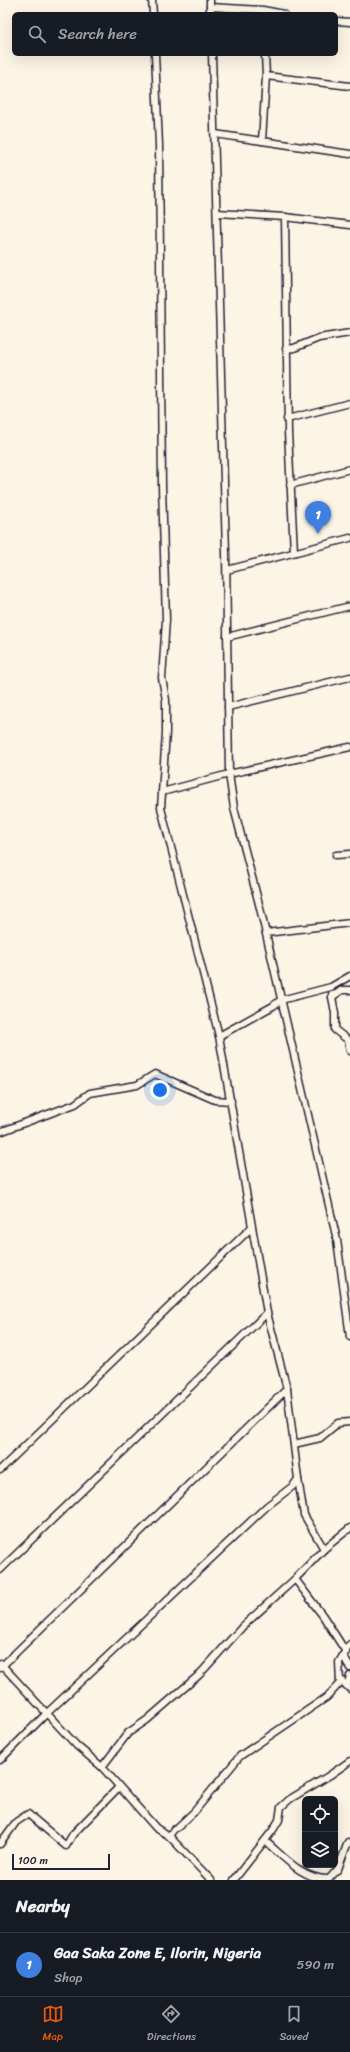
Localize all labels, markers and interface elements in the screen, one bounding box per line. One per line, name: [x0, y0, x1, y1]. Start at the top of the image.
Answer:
search box: [12, 12, 338, 56]
text: Search here: [58, 21, 137, 47]
icon: search: [26, 23, 48, 45]
pin: 1: [305, 501, 331, 534]
your location: [150, 1080, 170, 1100]
map controls: [302, 1796, 338, 1868]
button: locate: [302, 1796, 338, 1832]
button: layers: [302, 1832, 338, 1868]
text: 100 m: [18, 1851, 48, 1870]
scale bar: [12, 1852, 110, 1871]
text: Nearby: [16, 1891, 70, 1921]
text: Gaa Saka Zone E, Ilorin, Nigeria: [54, 1940, 261, 1966]
text: 1: [26, 1953, 32, 1976]
text: 590 m: [296, 1953, 334, 1976]
text: Shop: [54, 1966, 82, 1989]
tab: Map: [42, 2003, 64, 2046]
tab: Directions: [147, 2003, 196, 2046]
tab: Saved: [279, 2003, 308, 2046]

